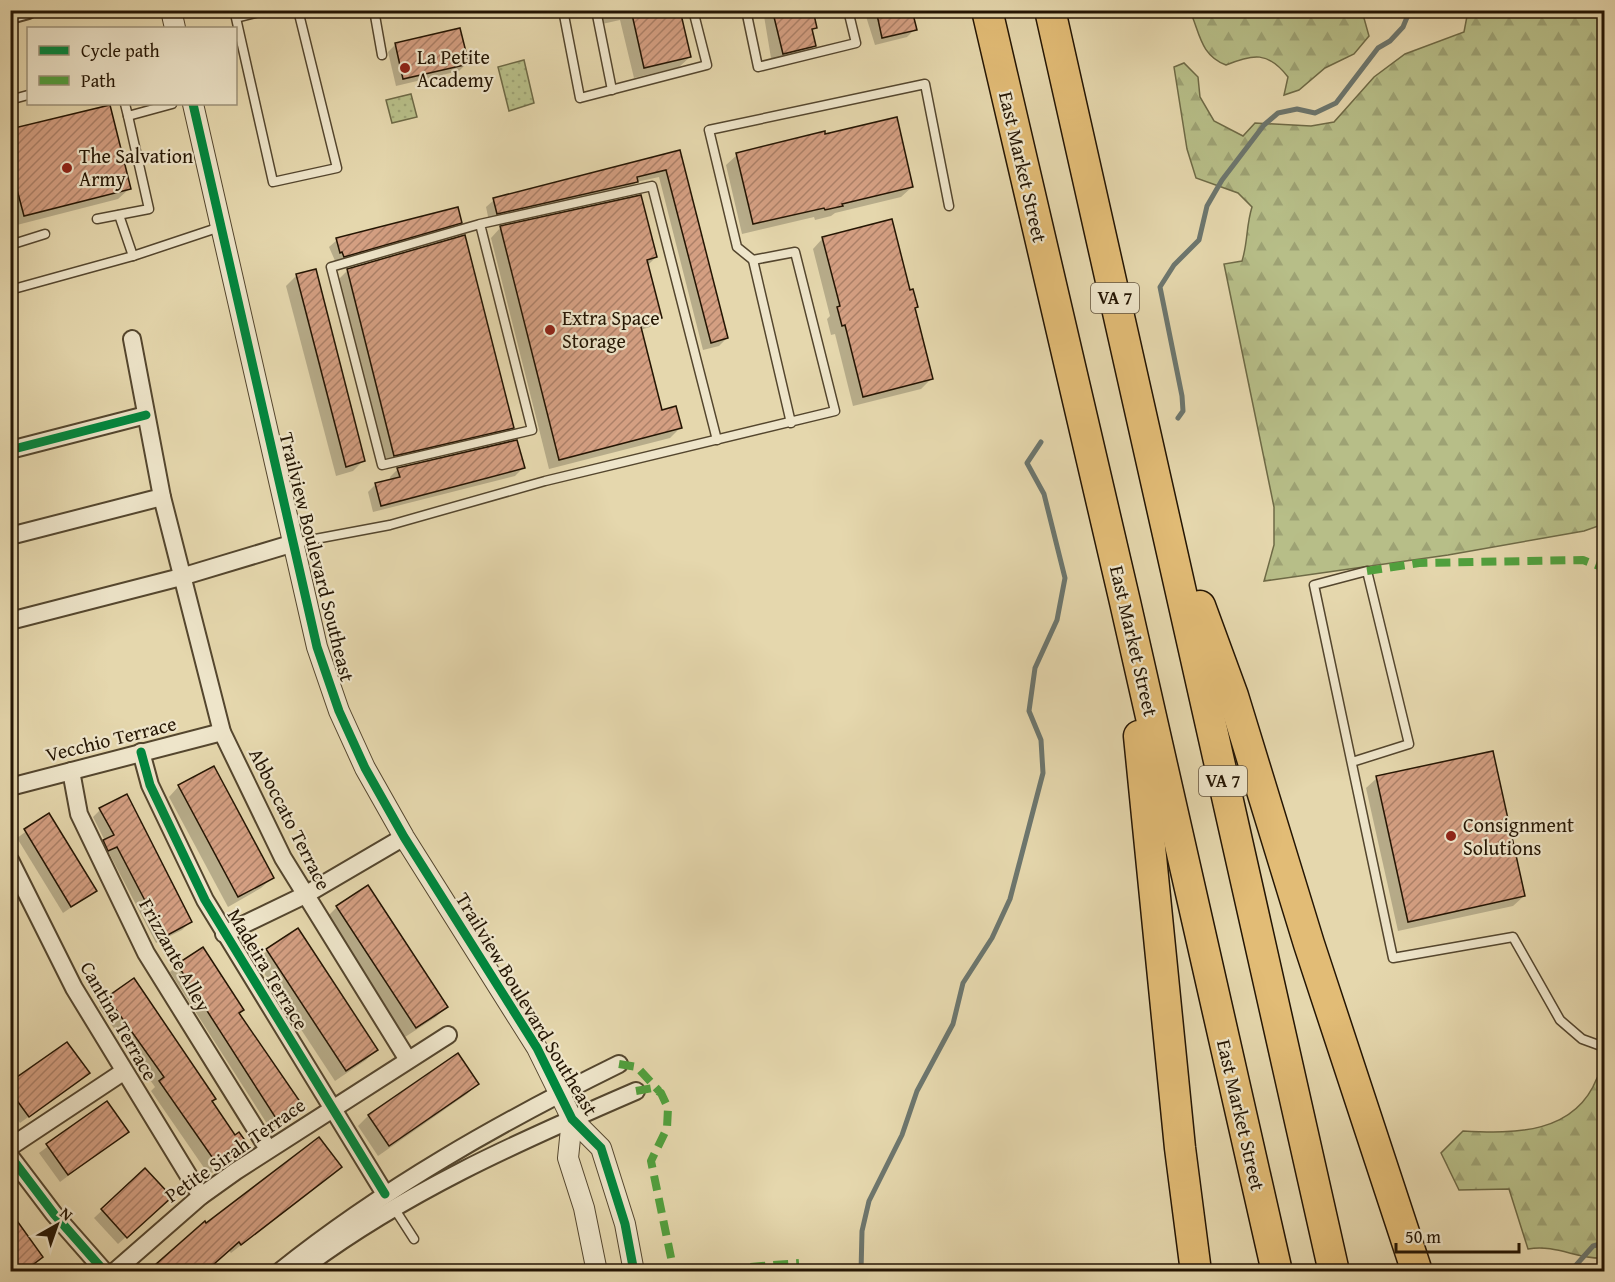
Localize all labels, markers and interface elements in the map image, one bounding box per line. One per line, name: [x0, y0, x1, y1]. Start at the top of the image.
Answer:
legend: [27, 27, 237, 105]
text: Cycle path: [81, 37, 160, 64]
place label: La Petite Academy: [417, 42, 494, 94]
marker: La Petite Academy: [398, 61, 412, 75]
text: Path: [81, 67, 116, 94]
street label: East Market Street: [992, 88, 1055, 245]
place label: The Salvation Army: [79, 141, 193, 193]
marker: The Salvation Army: [60, 161, 74, 175]
road number: VA 7: [1091, 283, 1139, 313]
place label: Extra Space Storage: [562, 303, 660, 355]
marker: Extra Space Storage: [543, 323, 557, 337]
street label: Trailview Boulevard Southeast: [272, 429, 363, 685]
street label: East Market Street: [1103, 562, 1166, 719]
street label: Vecchio Terrace: [42, 708, 179, 769]
street label: Abboccato Terrace: [242, 743, 339, 895]
road number: VA 7: [1199, 766, 1247, 796]
place label: Consignment Solutions: [1463, 810, 1574, 862]
marker: Consignment Solutions: [1444, 829, 1458, 843]
street label: Trailview Boulevard Southeast: [449, 887, 606, 1121]
street label: Frizzante Alley: [132, 893, 219, 1017]
street label: Madeira Terrace: [221, 902, 316, 1035]
street label: Cantina Terrace: [74, 956, 165, 1086]
street label: East Market Street: [1210, 1036, 1273, 1193]
street label: Petite Sirah Terrace: [158, 1090, 311, 1209]
north arrow: [27, 1195, 87, 1255]
text: N: [55, 1201, 79, 1226]
scale bar: [1396, 1216, 1519, 1254]
text: 50 m: [1405, 1223, 1441, 1250]

